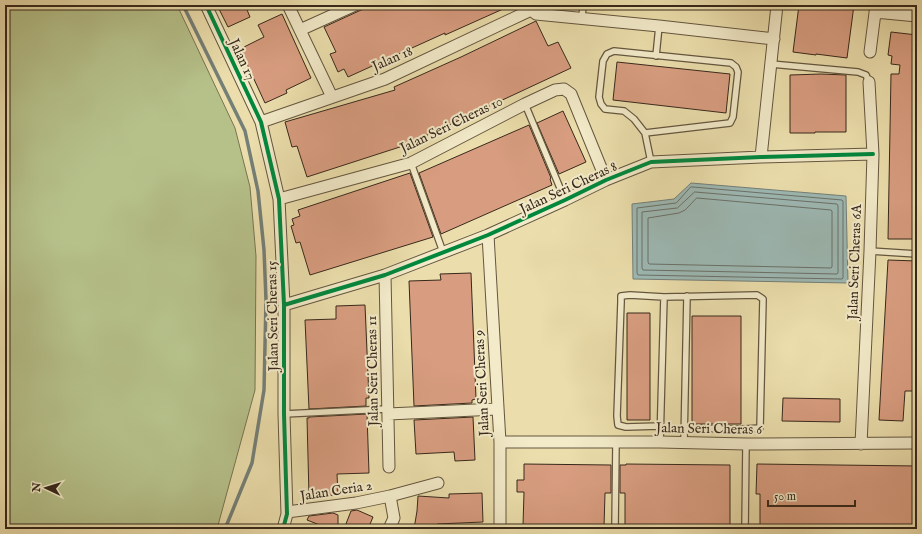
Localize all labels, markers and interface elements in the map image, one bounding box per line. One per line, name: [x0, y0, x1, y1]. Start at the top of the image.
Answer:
street label: Jalan 17: [224, 34, 259, 83]
street label: Jalan 18: [368, 42, 415, 77]
street label: Jalan Seri Cheras 10: [395, 92, 506, 158]
street label: Jalan Seri Cheras 8: [515, 157, 620, 219]
street label: Jalan Seri Cheras 6A: [844, 203, 866, 322]
street label: Jalan Seri Cheras 15: [263, 261, 283, 373]
street label: Jalan Seri Cheras 11: [363, 315, 383, 429]
street label: Jalan Seri Cheras 9: [470, 329, 494, 439]
street label: Jalan Seri Cheras 6: [654, 419, 763, 439]
north arrow: [26, 468, 66, 508]
street label: Jalan Ceria 2: [297, 476, 374, 506]
text: N: [30, 482, 44, 494]
scale bar: [768, 482, 855, 508]
text: 50 m: [774, 489, 796, 504]

